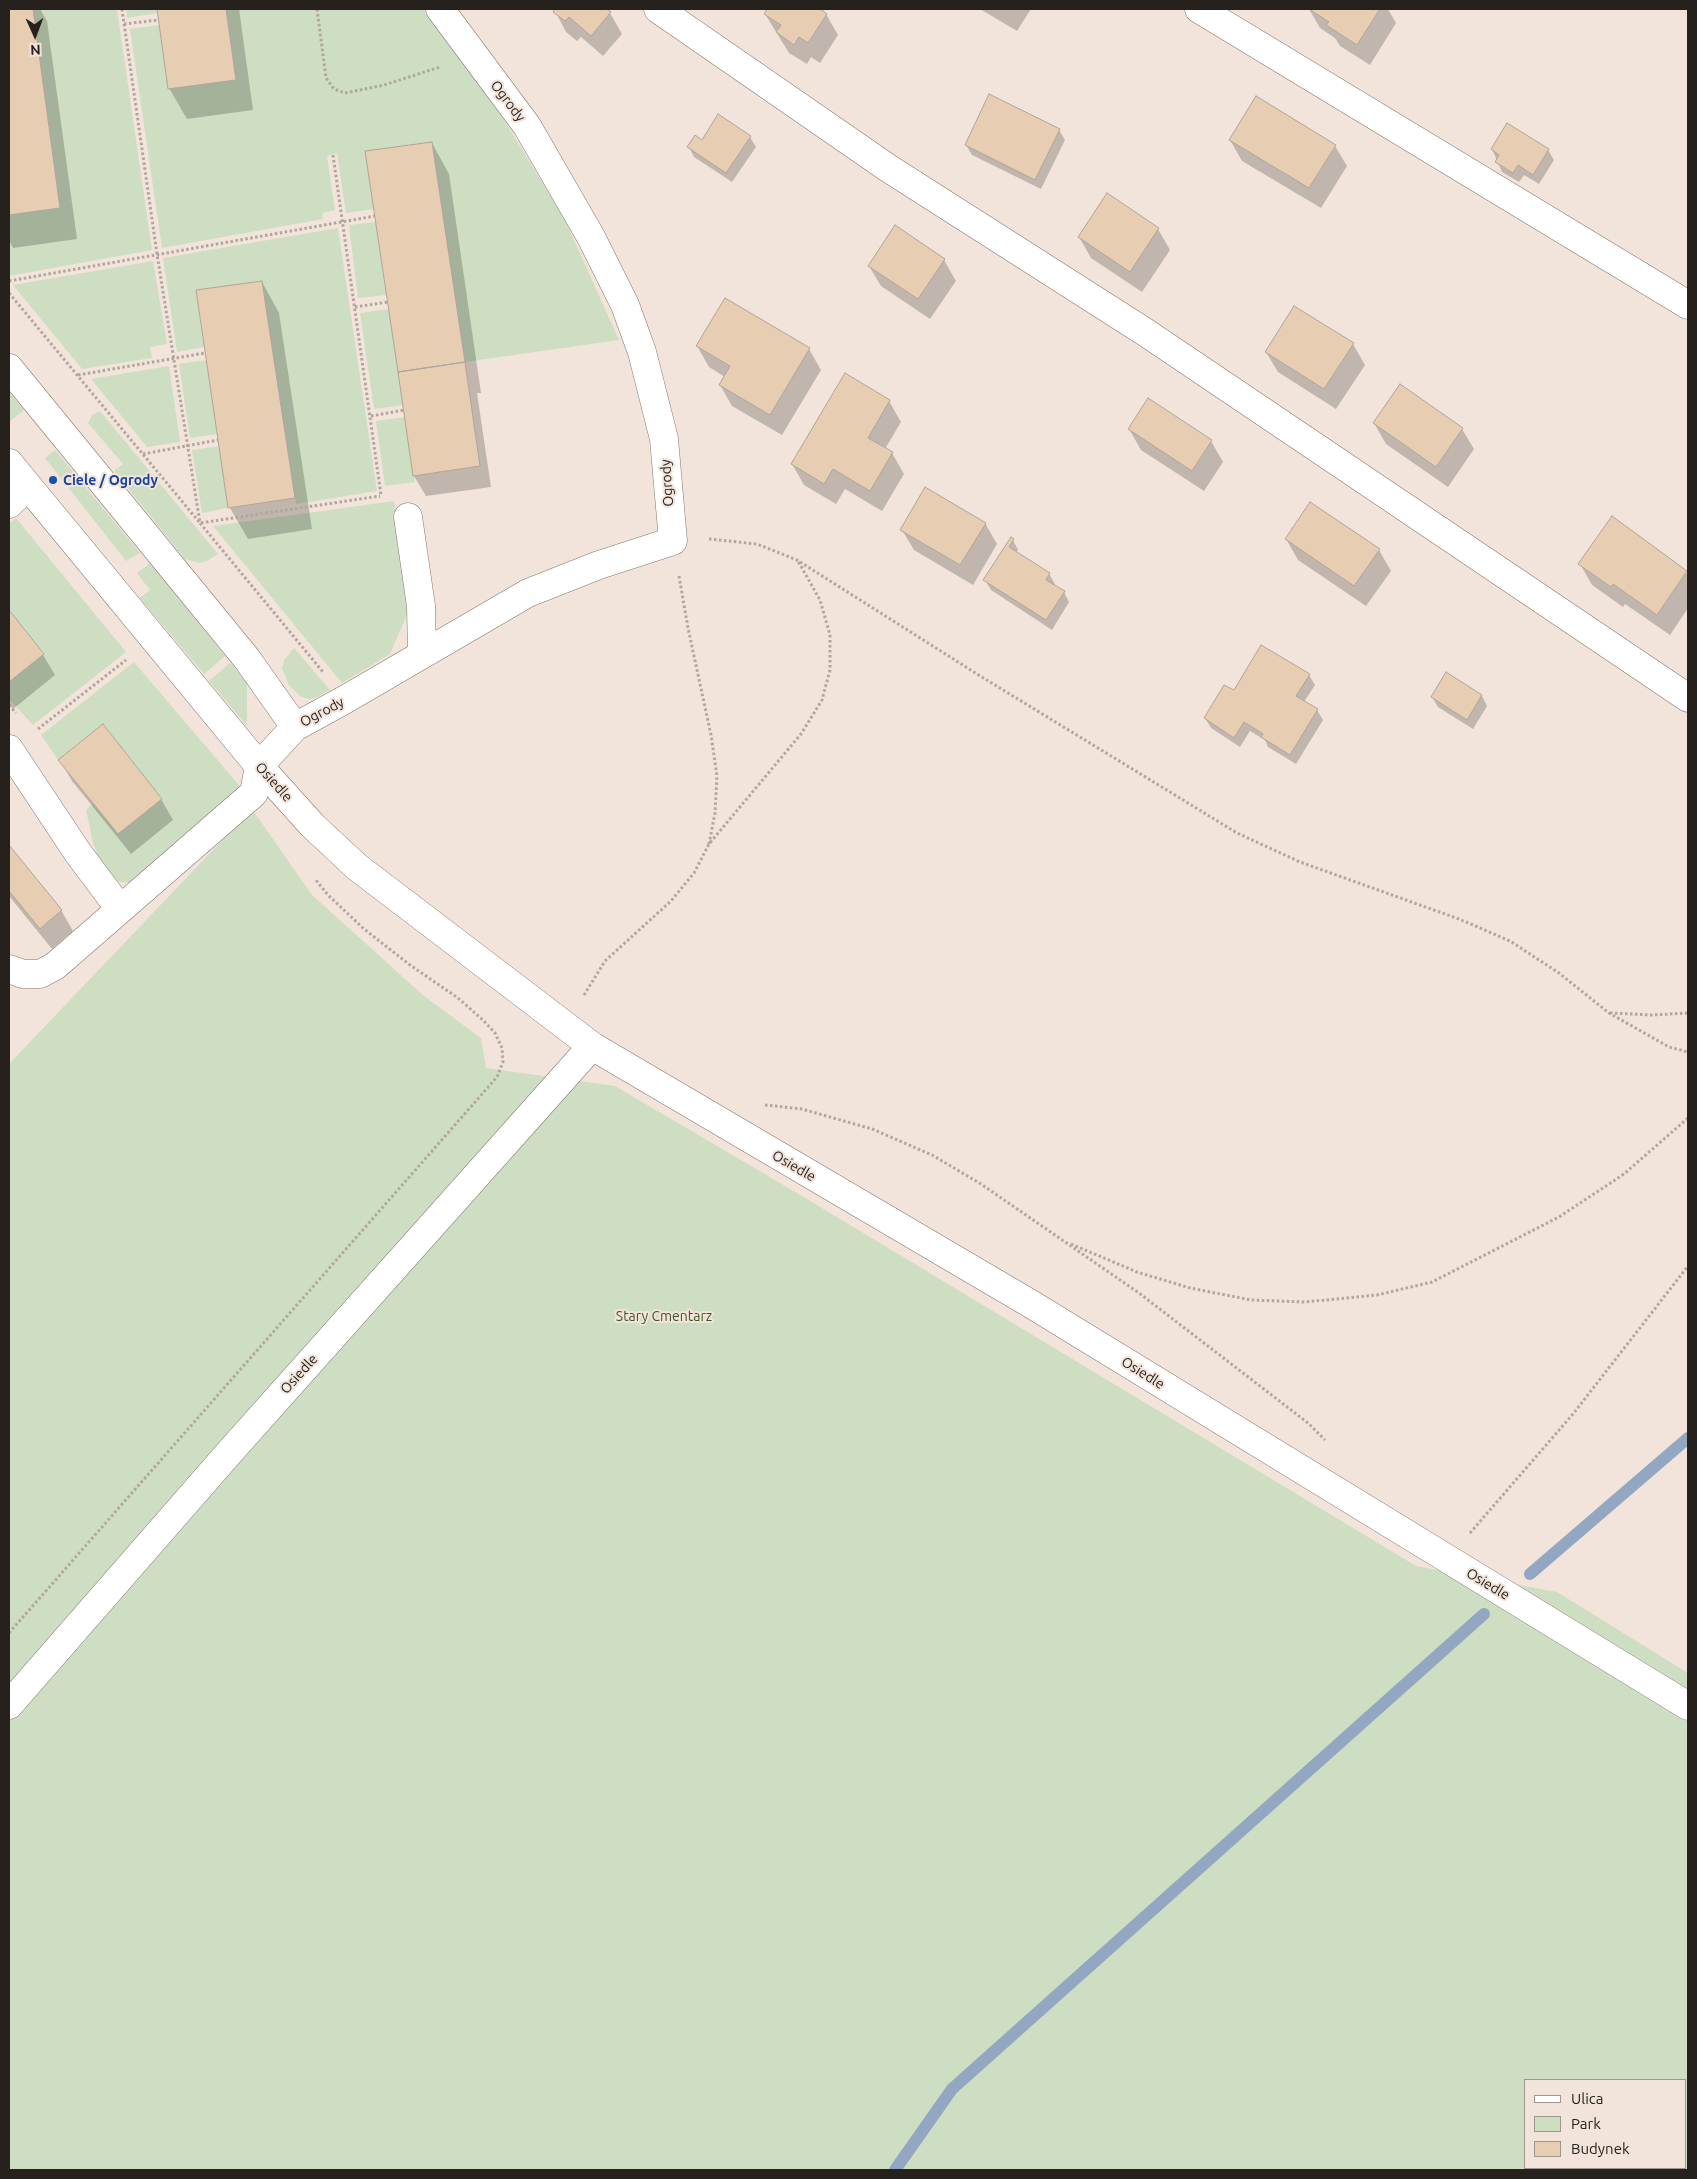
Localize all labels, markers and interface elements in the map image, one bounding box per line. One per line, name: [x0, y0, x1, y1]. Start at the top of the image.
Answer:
north arrow: [10, 10, 60, 60]
text: N: [30, 42, 41, 58]
street label: Ogrody: [487, 77, 529, 125]
street label: Ogrody: [657, 459, 677, 507]
place label: Ciele / Ogrody: [63, 472, 158, 488]
marker: Ciele / Ogrody: [47, 474, 59, 486]
street label: Ogrody: [297, 693, 347, 731]
street label: Osiedle: [252, 759, 296, 805]
street label: Osiedle: [769, 1147, 819, 1185]
park label: Stary Cmentarz: [616, 1308, 712, 1324]
street label: Osiedle: [277, 1351, 321, 1397]
street label: Osiedle: [1118, 1353, 1168, 1393]
street label: Osiedle: [1463, 1565, 1513, 1603]
legend: [1524, 2079, 1687, 2169]
text: Ulica: [1571, 2090, 1603, 2107]
text: Park: [1571, 2115, 1601, 2132]
text: Budynek: [1571, 2140, 1630, 2157]

